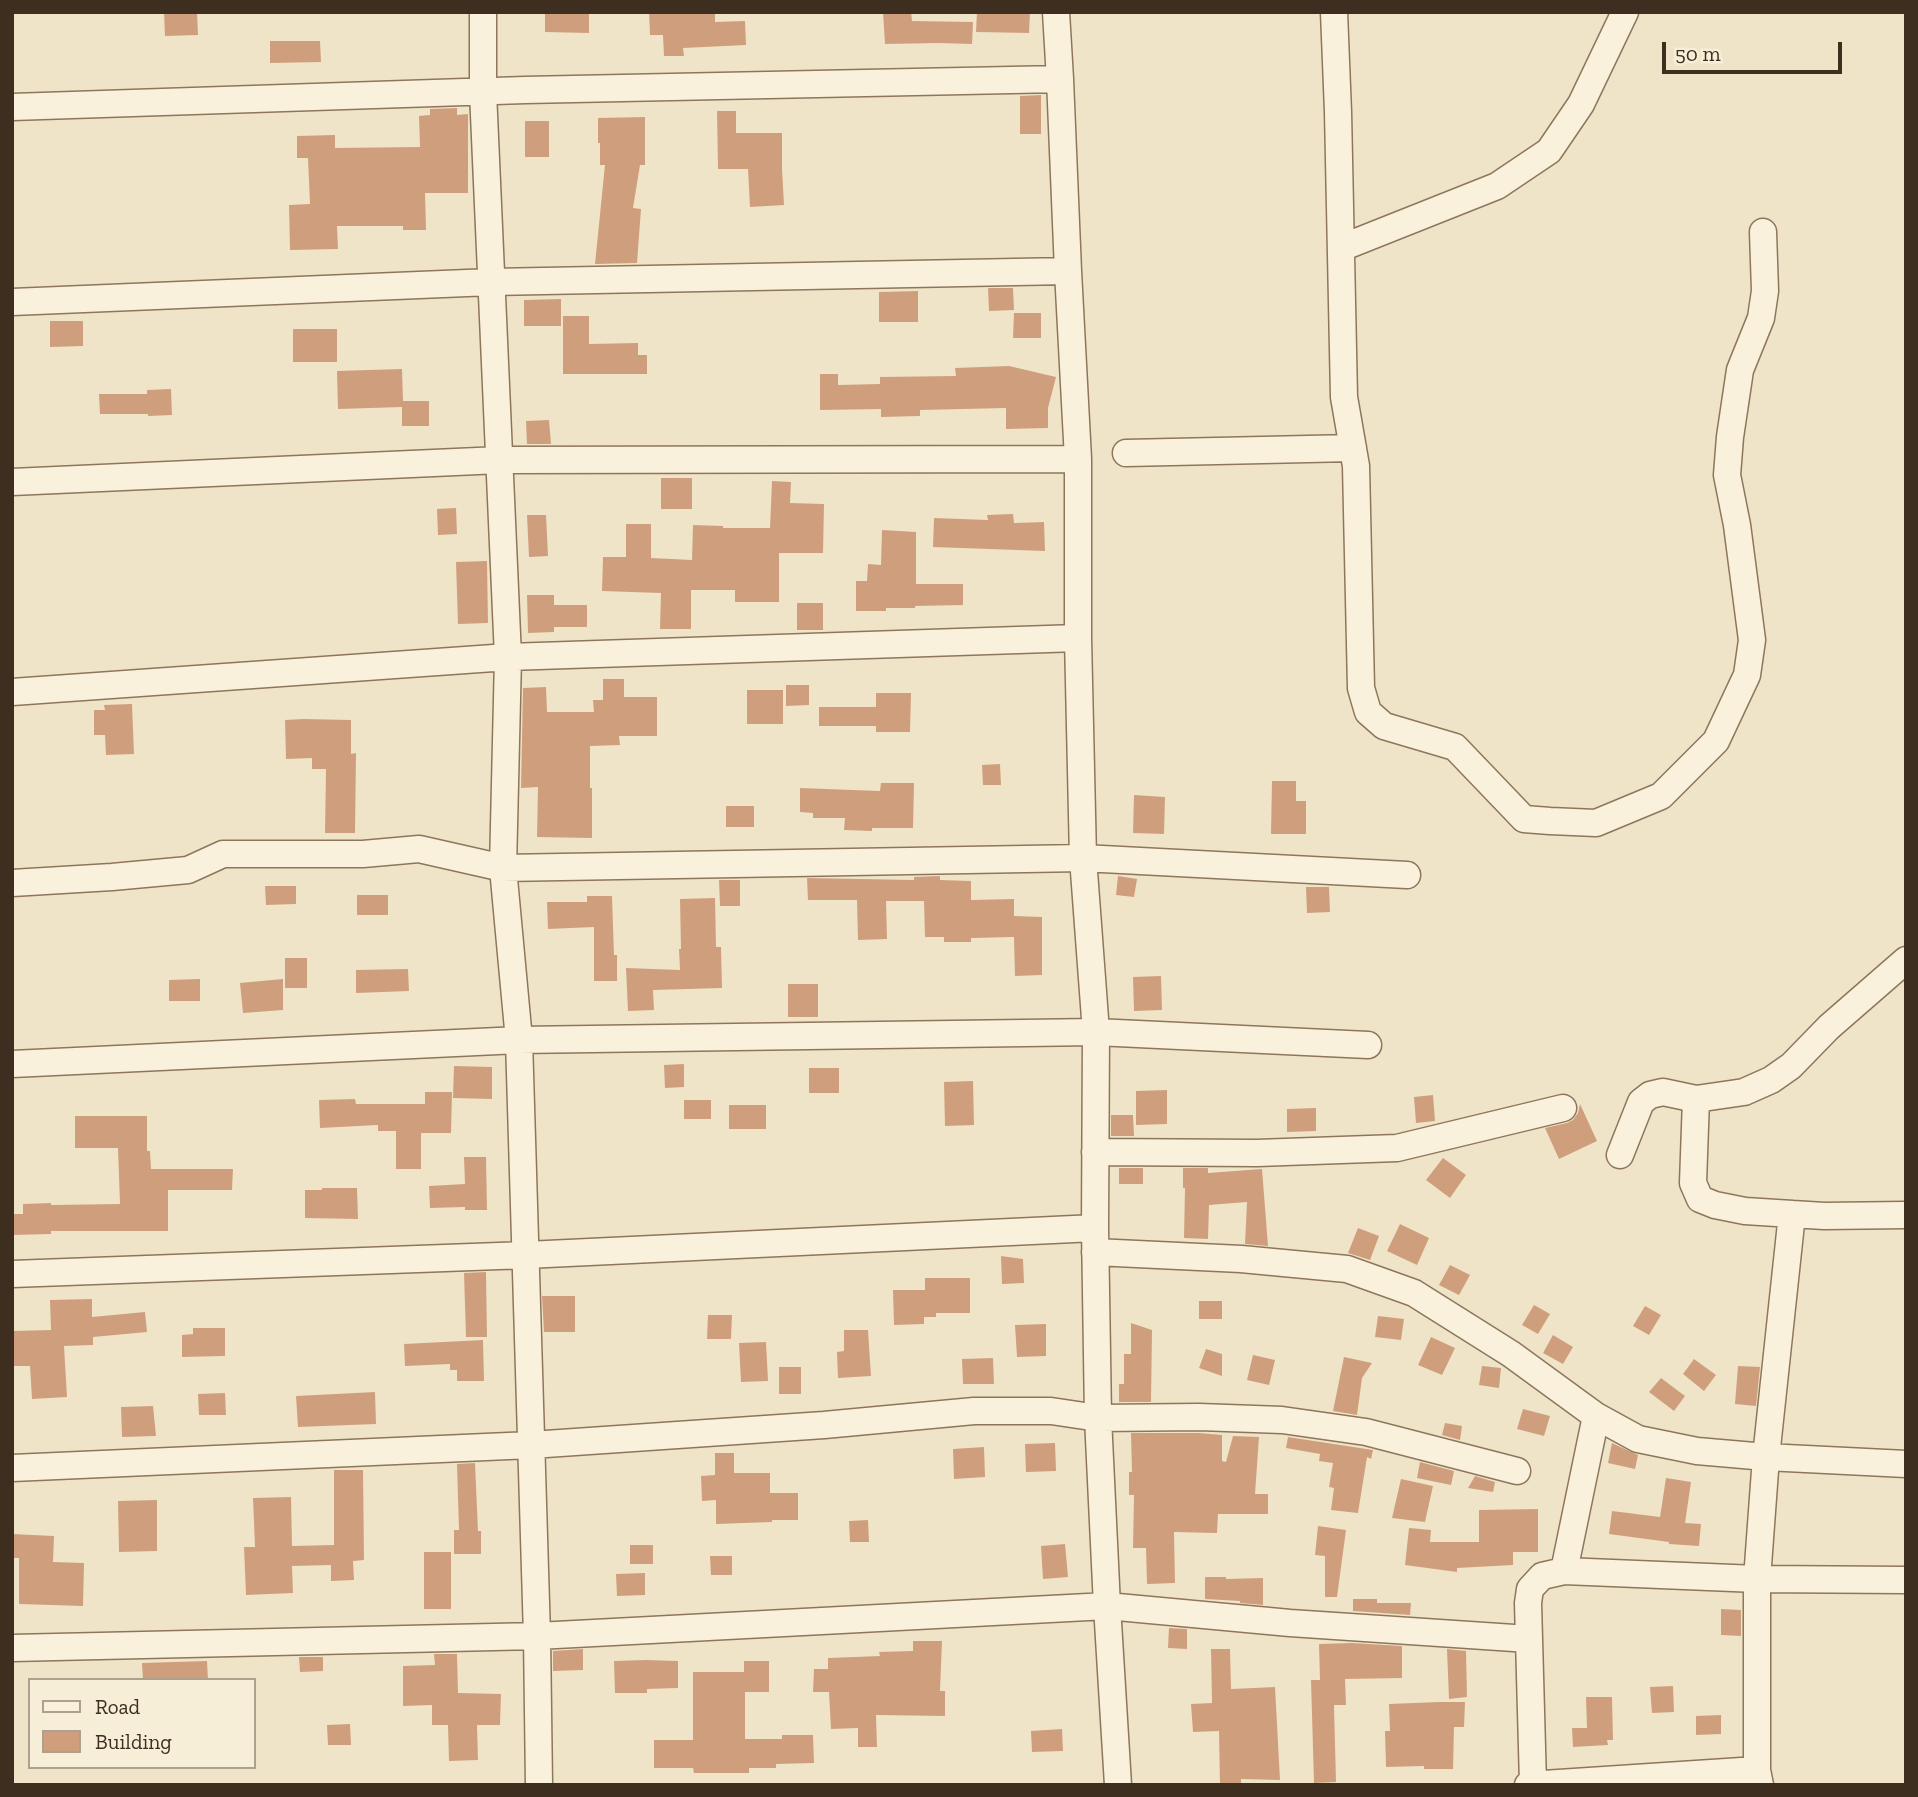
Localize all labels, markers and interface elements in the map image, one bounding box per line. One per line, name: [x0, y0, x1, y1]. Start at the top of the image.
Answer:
scale bar: [1666, 28, 1846, 72]
text: 50 m: [1675, 41, 1721, 66]
legend: [28, 1678, 256, 1769]
text: Road: [95, 1694, 140, 1719]
text: Building: [95, 1729, 172, 1754]

